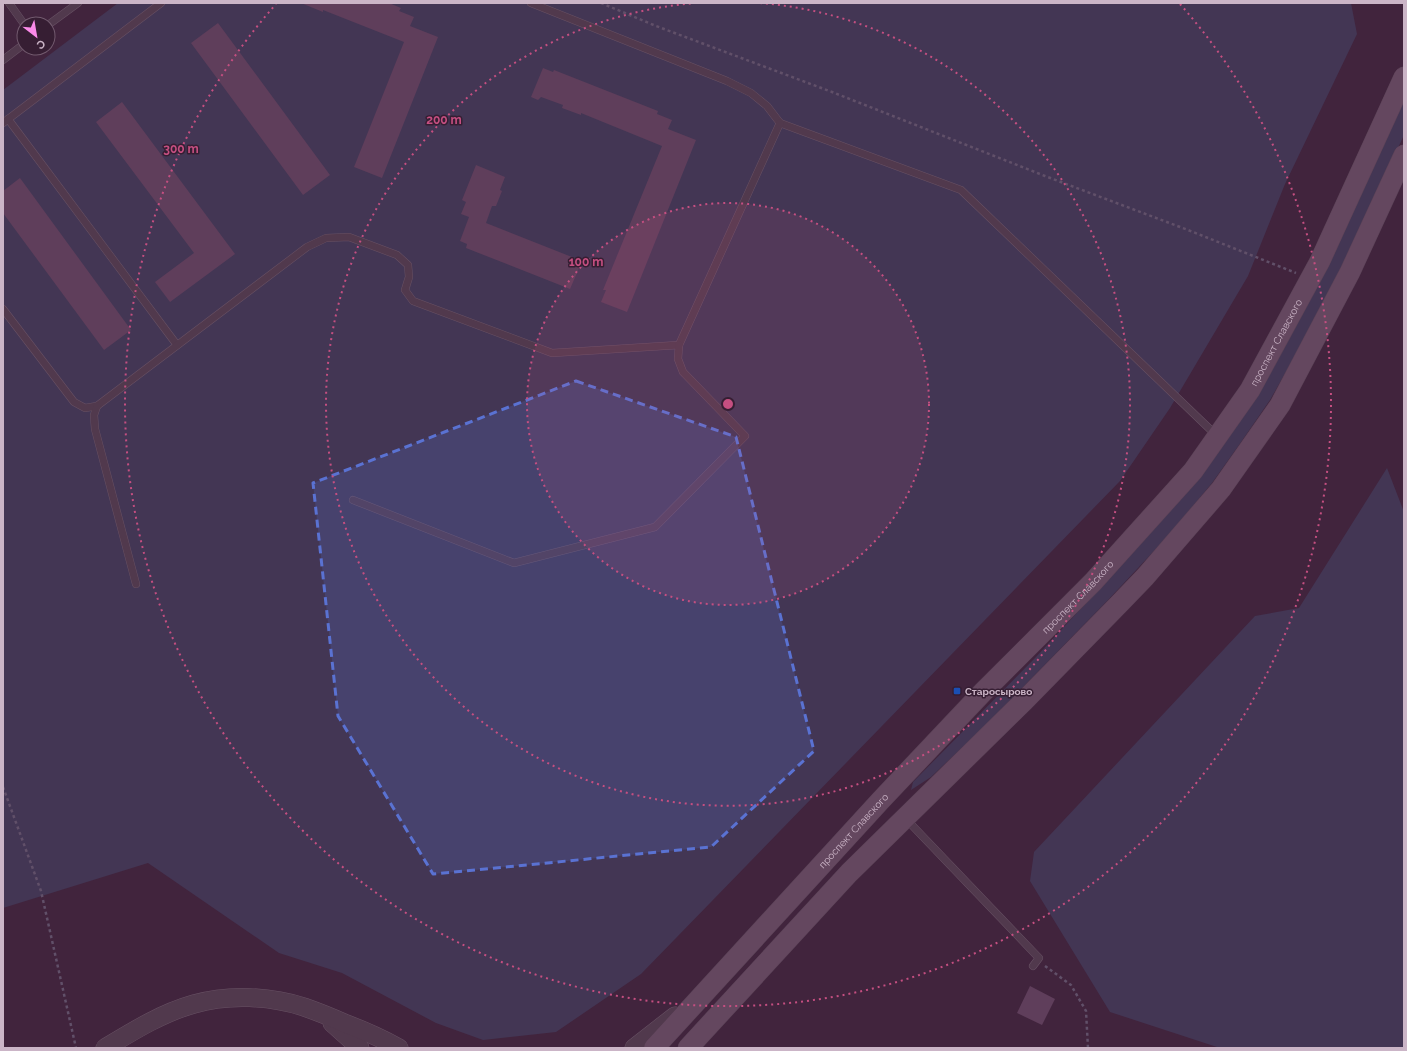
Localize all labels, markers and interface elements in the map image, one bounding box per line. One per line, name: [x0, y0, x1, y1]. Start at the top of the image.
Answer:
north arrow: [16, 16, 56, 56]
text: С: [34, 37, 47, 52]
text: 200 m: [426, 113, 462, 127]
text: 300 m: [163, 142, 199, 156]
text: 100 m: [569, 255, 603, 269]
street label: проспект Славского: [1248, 297, 1304, 388]
centre of rings: [721, 397, 735, 411]
street label: проспект Славского: [1040, 558, 1116, 636]
marker: Старосырово: [952, 686, 962, 696]
place label: Старосырово: [965, 686, 1032, 697]
street label: проспект Славского: [817, 791, 890, 870]

